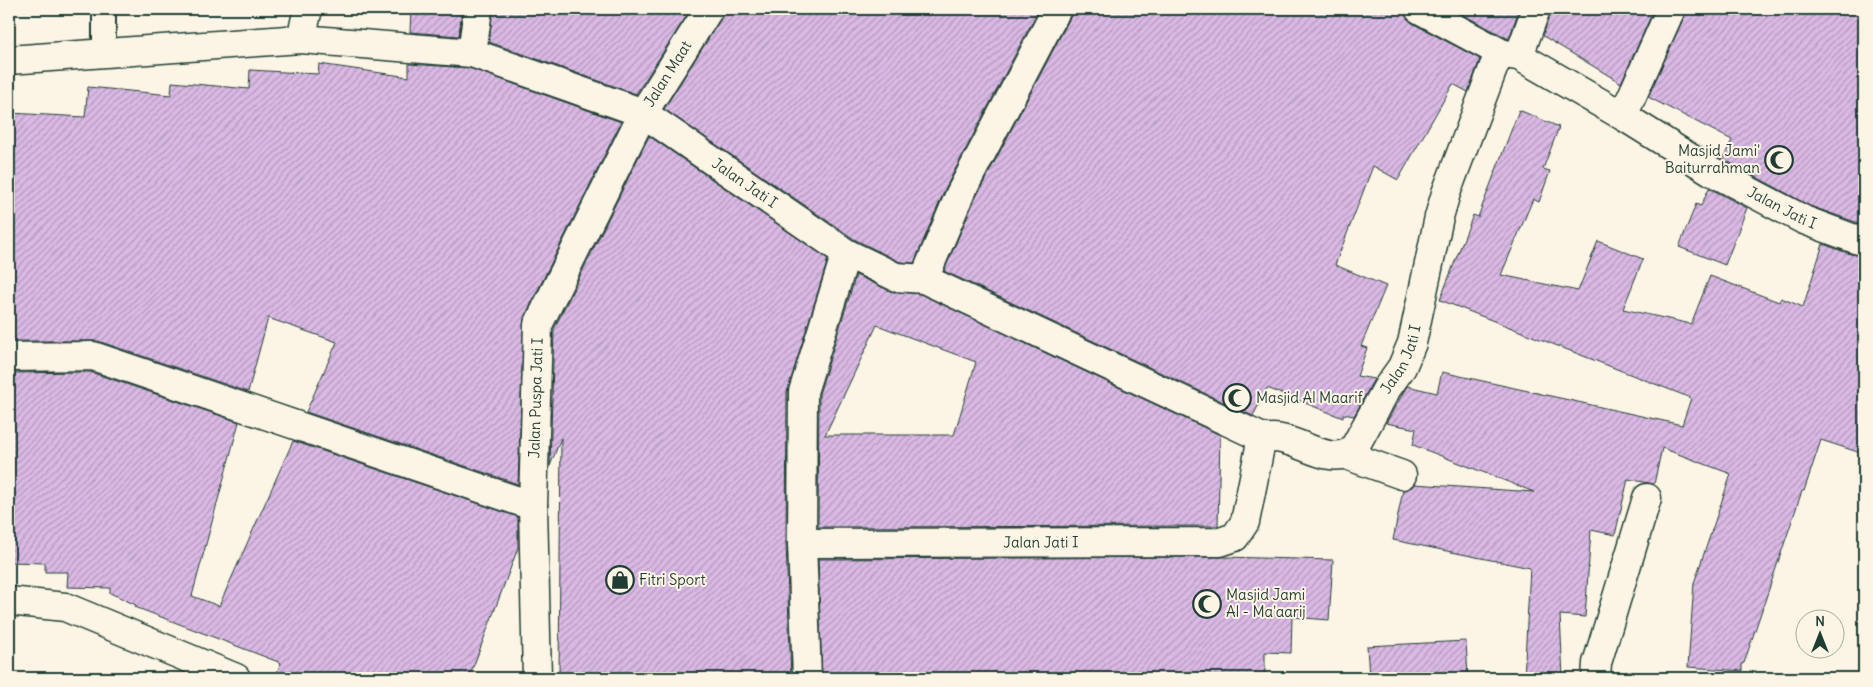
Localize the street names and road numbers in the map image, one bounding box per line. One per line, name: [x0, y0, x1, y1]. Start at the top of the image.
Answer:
street label: Jalan Maat: [639, 37, 695, 110]
street label: Jalan Jati I: [709, 154, 781, 212]
street label: Jalan Jati I: [1744, 182, 1819, 233]
street label: Jalan Jati I: [1376, 323, 1425, 397]
street label: Jalan Puspa Jati I: [524, 338, 547, 459]
street label: Jalan Jati I: [1003, 532, 1078, 552]

